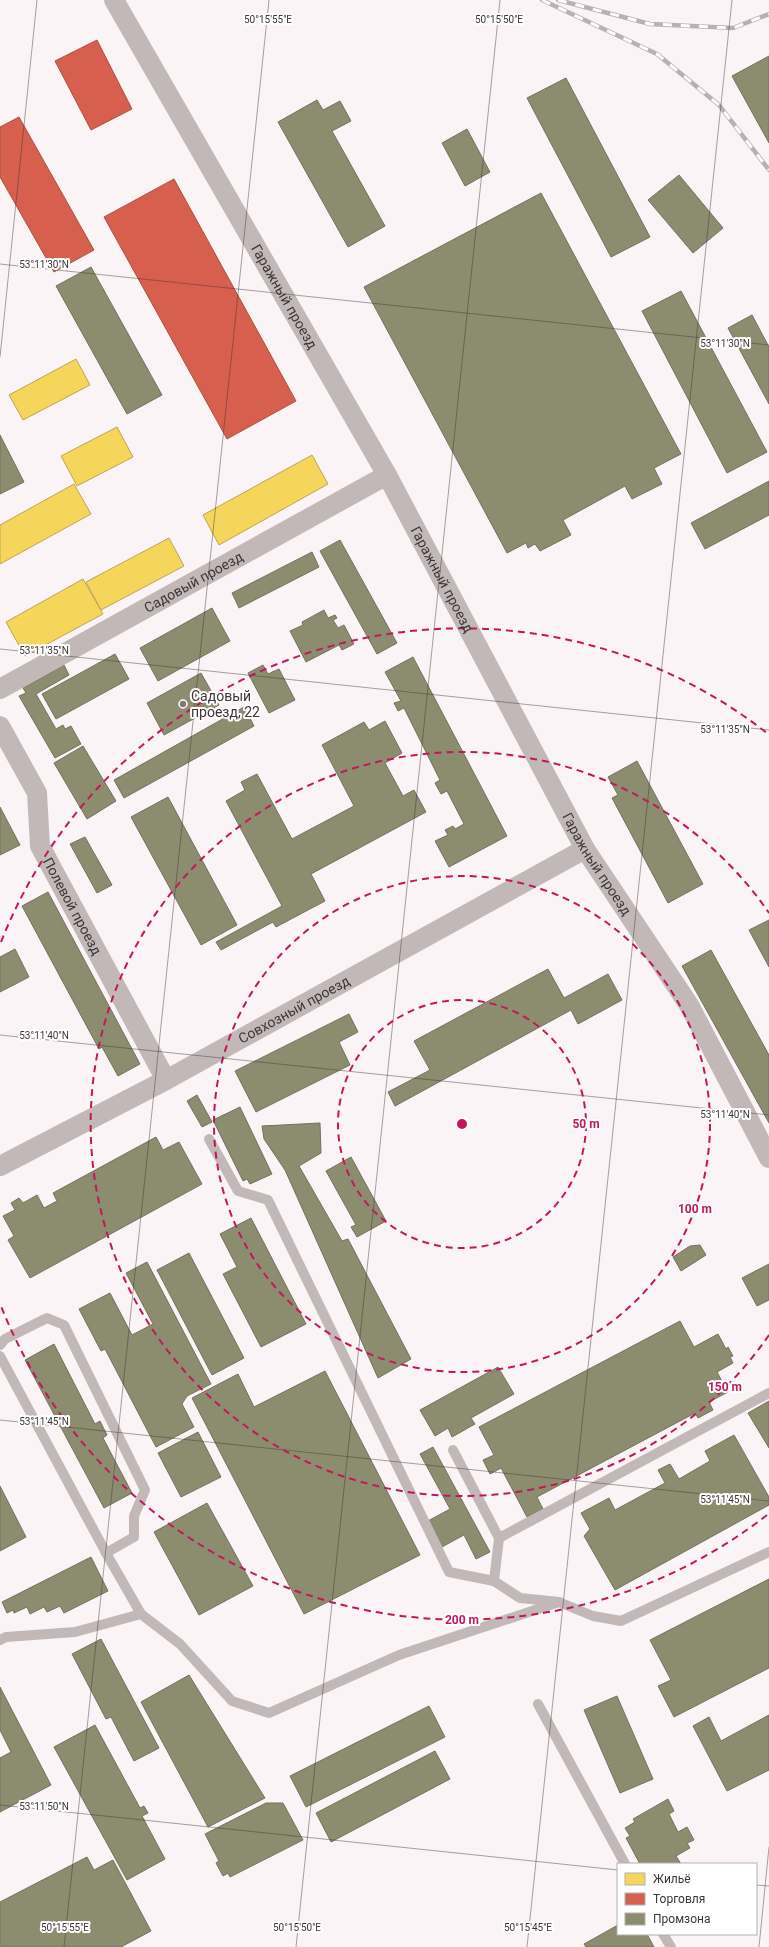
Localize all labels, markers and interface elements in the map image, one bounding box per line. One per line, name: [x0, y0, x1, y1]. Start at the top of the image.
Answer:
text: 50°15'55"E: [244, 14, 292, 25]
text: 50°15'50"E: [475, 14, 523, 25]
street label: Гаражный проезд: [248, 242, 321, 352]
text: 53°11'30"N: [19, 259, 69, 270]
text: 53°11'30"N: [700, 338, 750, 349]
street label: Гаражный проезд: [408, 524, 477, 636]
street label: Садовый проезд: [141, 548, 246, 616]
text: 53°11'35"N: [19, 645, 69, 656]
place label: Садовый проезд, 22: [191, 688, 260, 720]
marker: Садовый проезд, 22: [178, 699, 188, 709]
text: 53°11'35"N: [700, 724, 750, 735]
street label: Гаражный проезд: [559, 810, 635, 919]
street label: Полевой проезд: [40, 855, 105, 958]
street label: Совхозный проезд: [236, 972, 353, 1047]
text: 53°11'40"N: [19, 1030, 69, 1041]
text: 53°11'40"N: [700, 1109, 750, 1120]
centre of rings: [455, 1117, 469, 1131]
text: 50 m: [572, 1117, 600, 1131]
text: 100 m: [678, 1202, 712, 1216]
text: 150 m: [708, 1380, 742, 1394]
text: 53°11'45"N: [19, 1416, 69, 1427]
text: 53°11'45"N: [700, 1494, 750, 1505]
text: 200 m: [445, 1613, 479, 1627]
text: 53°11'50"N: [19, 1801, 69, 1812]
legend: [617, 1863, 757, 1935]
text: Жильё: [653, 1872, 691, 1886]
text: Торговля: [653, 1892, 705, 1906]
text: Промзона: [653, 1912, 710, 1926]
text: 50°15'55"E: [41, 1922, 89, 1933]
text: 50°15'50"E: [273, 1922, 321, 1933]
text: 50°15'45"E: [504, 1922, 552, 1933]

